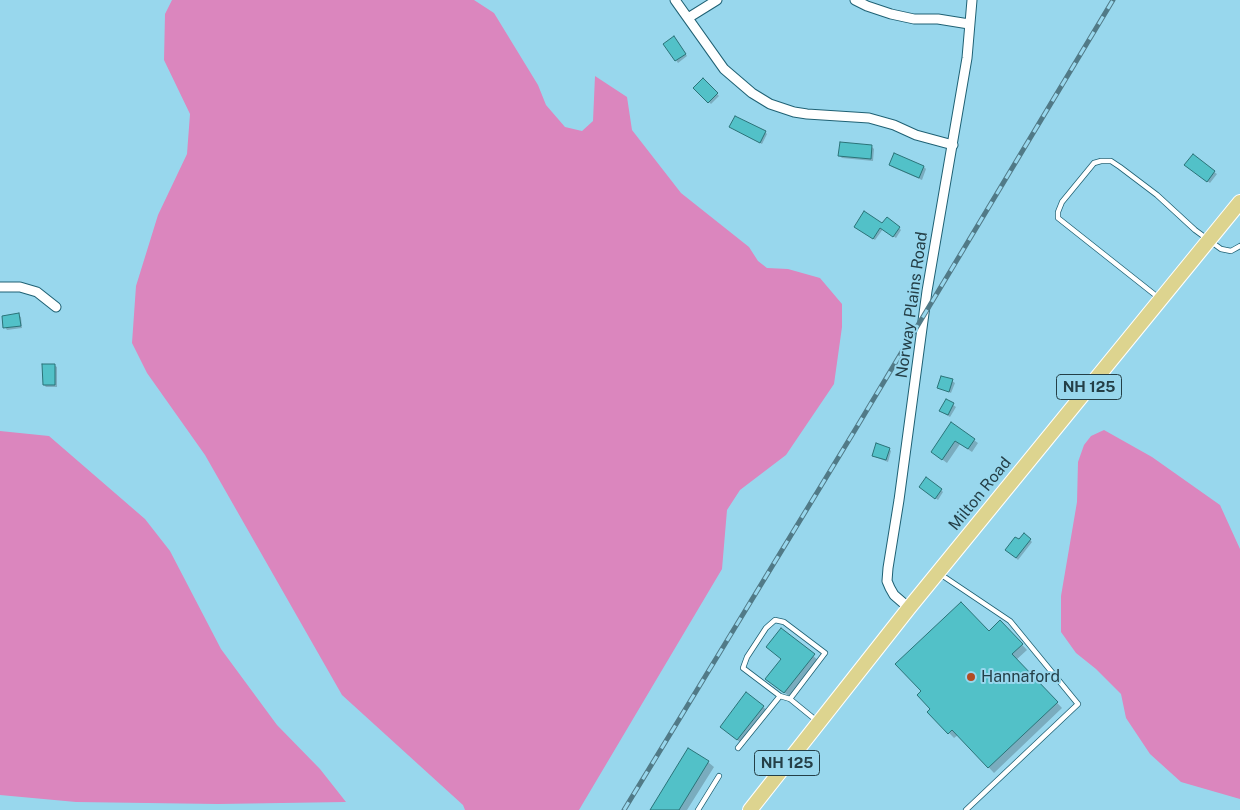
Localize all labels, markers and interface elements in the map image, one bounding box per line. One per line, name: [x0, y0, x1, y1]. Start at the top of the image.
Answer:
street label: Norway Plains Road: [892, 231, 932, 379]
road number: NH 125: [1056, 374, 1122, 400]
street label: Milton Road: [945, 454, 1015, 534]
place label: Hannaford: [981, 667, 1060, 687]
marker: Hannaford: [965, 671, 977, 683]
road number: NH 125: [754, 750, 820, 776]

